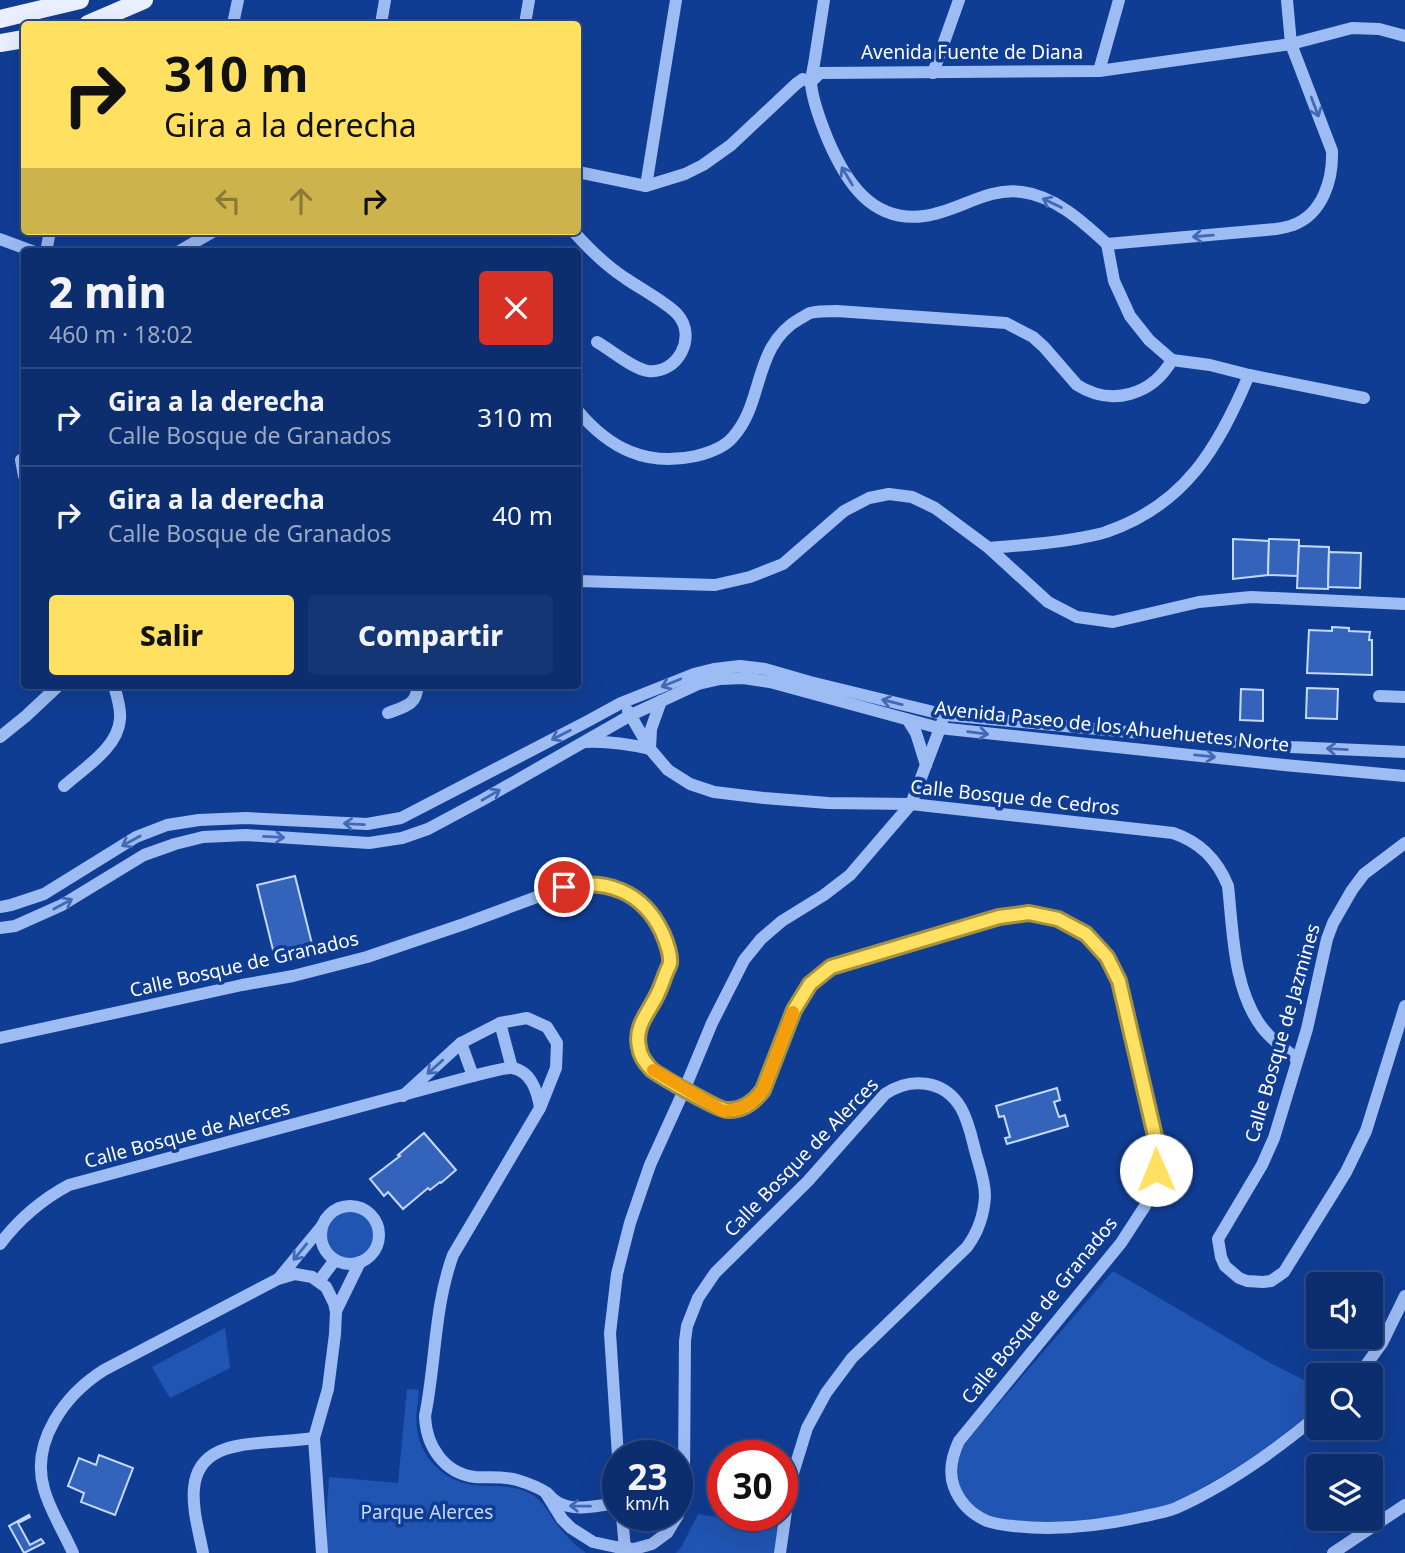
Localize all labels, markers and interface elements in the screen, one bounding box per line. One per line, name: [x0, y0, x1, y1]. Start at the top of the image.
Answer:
street label: Avenida Fuente de Diana: [861, 39, 1083, 65]
text: 310 m: [164, 40, 309, 106]
icon: right: [49, 49, 140, 140]
one-way arrow: [1310, 96, 1323, 118]
text: Gira a la derecha: [164, 103, 417, 146]
one-way arrow: [839, 167, 853, 187]
icon: left: [209, 182, 247, 220]
icon: ahead: [282, 182, 320, 220]
icon: right: [355, 182, 393, 220]
one-way arrow: [1042, 196, 1063, 209]
one-way arrow: [1192, 230, 1215, 243]
text: 2 min: [49, 263, 166, 320]
button: close: [479, 271, 553, 345]
text: 460 m · 18:02: [49, 318, 193, 350]
text: Gira a la derecha: [108, 383, 325, 419]
icon: right: [49, 398, 87, 436]
text: 310 m: [477, 399, 553, 435]
text: Calle Bosque de Granados: [108, 419, 391, 451]
text: Gira a la derecha: [108, 481, 325, 517]
icon: right: [49, 496, 87, 534]
text: 40 m: [492, 497, 553, 533]
text: Calle Bosque de Granados: [108, 517, 391, 549]
button: Salir: [49, 595, 294, 675]
button: Compartir: [308, 595, 553, 675]
one-way arrow: [661, 677, 683, 690]
street label: Avenida Paseo de los Ahuehuetes Norte: [934, 694, 1290, 758]
one-way arrow: [881, 695, 904, 708]
one-way arrow: [967, 727, 989, 740]
one-way arrow: [551, 729, 572, 743]
one-way arrow: [1326, 742, 1349, 755]
one-way arrow: [1193, 750, 1216, 763]
street label: Calle Bosque de Cedros: [909, 773, 1121, 821]
one-way arrow: [480, 788, 501, 801]
one-way arrow: [343, 817, 366, 830]
one-way arrow: [262, 831, 285, 844]
one-way arrow: [121, 835, 142, 848]
pin: [534, 857, 594, 917]
icon: arrive: [545, 868, 583, 906]
one-way arrow: [52, 897, 73, 910]
street label: Calle Bosque de Jazmines: [1238, 921, 1326, 1145]
street label: Calle Bosque de Granados: [127, 925, 361, 1003]
one-way arrow: [426, 1059, 444, 1075]
street label: Calle Bosque de Alerces: [718, 1072, 884, 1242]
street label: Calle Bosque de Alerces: [81, 1094, 293, 1174]
position arrow: [1119, 1133, 1193, 1207]
street label: Calle Bosque de Granados: [955, 1211, 1123, 1409]
one-way arrow: [292, 1243, 308, 1261]
map controls: [1306, 1272, 1383, 1531]
button: sound: [1306, 1272, 1383, 1349]
button: search: [1306, 1363, 1383, 1440]
speed limit sign: 30: [707, 1440, 798, 1531]
text: 23: [627, 1453, 668, 1500]
button: layers: [1306, 1454, 1383, 1531]
text: km/h: [625, 1491, 670, 1515]
park label: Parque Alerces: [361, 1499, 493, 1525]
one-way arrow: [569, 1499, 592, 1513]

